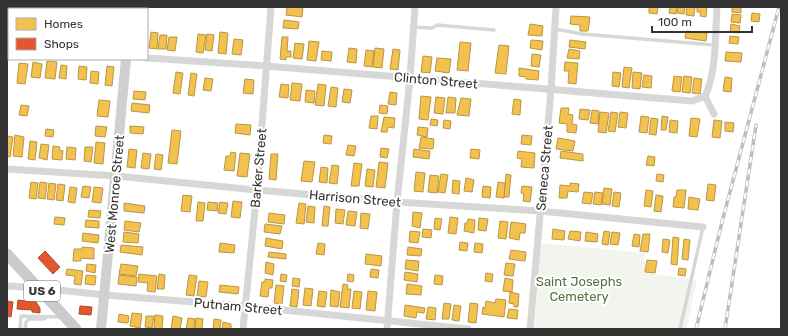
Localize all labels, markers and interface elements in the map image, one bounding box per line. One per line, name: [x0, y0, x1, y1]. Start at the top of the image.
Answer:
legend: [8, 8, 148, 60]
scale bar: [652, 8, 752, 34]
text: 100 m: [658, 15, 692, 29]
text: Homes: [44, 17, 83, 31]
text: Shops: [44, 37, 79, 51]
street label: Clinton Street: [393, 69, 478, 92]
street label: Seneca Street: [533, 125, 556, 211]
street label: Barker Street: [248, 128, 269, 208]
street label: West Monroe Street: [102, 134, 127, 254]
street label: Harrison Street: [308, 187, 402, 210]
park label: Saint Josephs Cemetery: [536, 274, 623, 304]
road number: US 6: [24, 281, 60, 301]
street label: Putnam Street: [193, 295, 283, 318]

